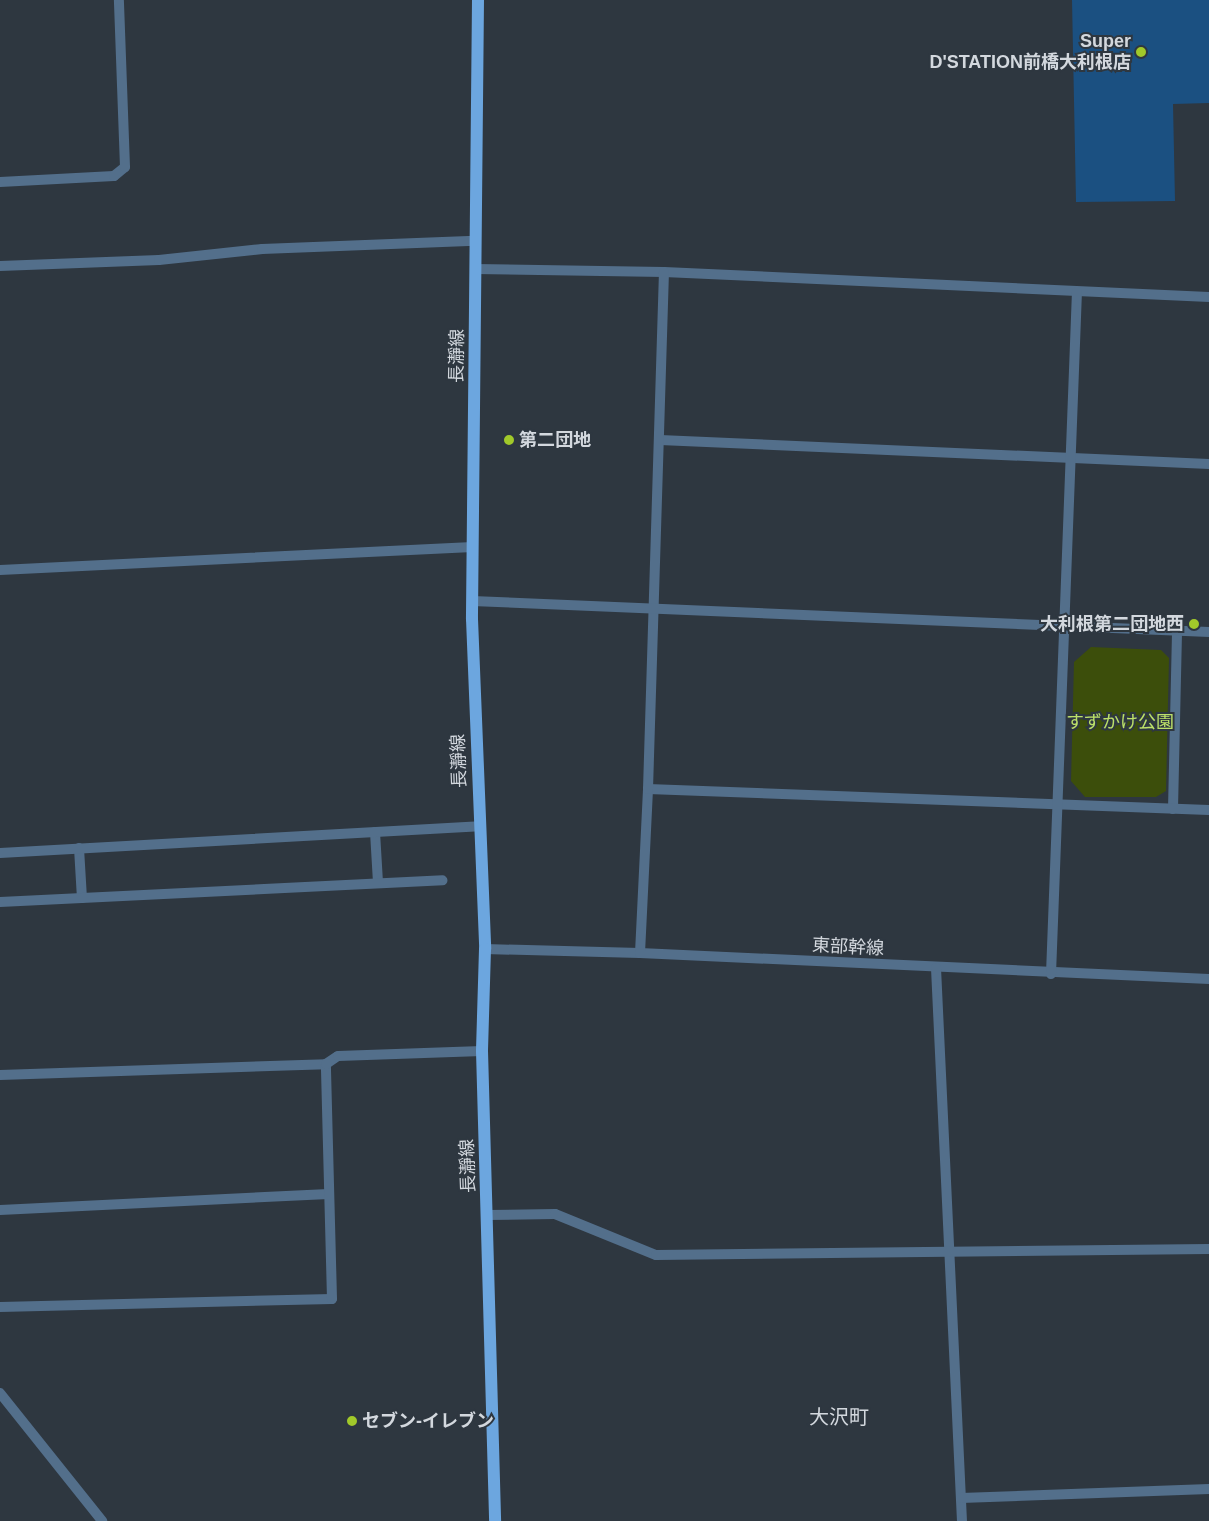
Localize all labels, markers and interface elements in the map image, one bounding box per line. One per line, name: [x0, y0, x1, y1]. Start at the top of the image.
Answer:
place label: Super D'STATION前橋大利根店: [929, 31, 1131, 74]
marker: Super D'STATION前橋大利根店: [1135, 46, 1147, 58]
street label: 長瀞線: [446, 329, 468, 383]
place label: 第二団地: [519, 429, 591, 451]
marker: 第二団地: [503, 434, 515, 446]
place label: 大利根第二団地西: [1040, 613, 1184, 635]
marker: 大利根第二団地西: [1188, 618, 1200, 630]
park label: すずかけ公園: [1066, 711, 1174, 733]
street label: 長瀞線: [447, 734, 471, 788]
street label: 東部幹線: [811, 934, 885, 960]
street label: 長瀞線: [456, 1139, 480, 1193]
district label: 大沢町: [809, 1405, 869, 1429]
place label: セブン-イレブン: [362, 1410, 494, 1432]
marker: セブン-イレブン: [346, 1415, 358, 1427]

